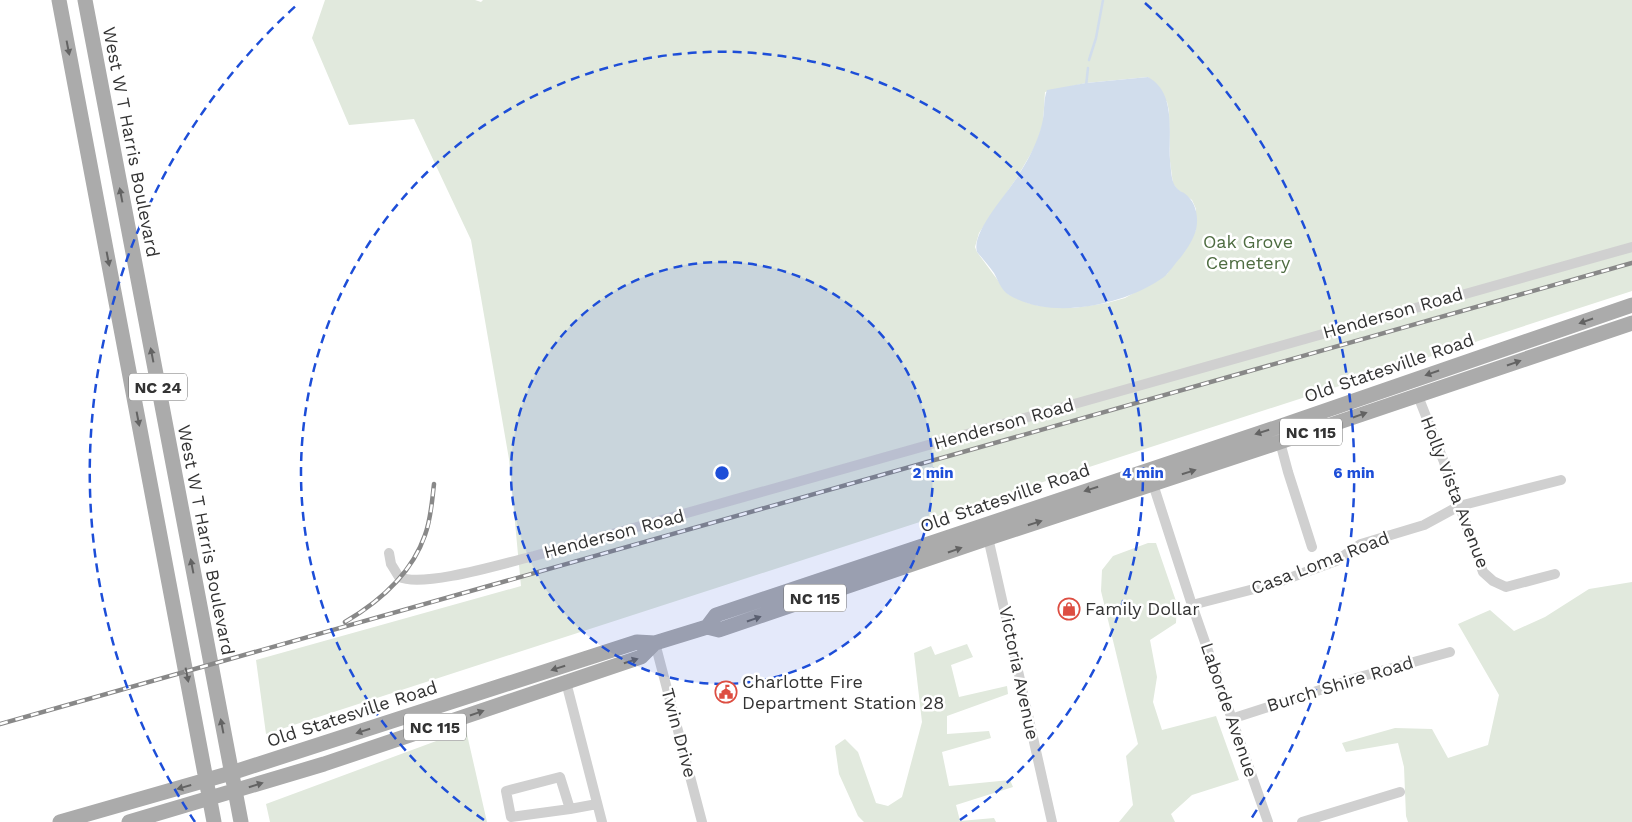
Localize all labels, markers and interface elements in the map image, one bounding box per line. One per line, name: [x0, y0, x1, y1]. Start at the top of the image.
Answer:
street label: West W T Harris Boulevard: [99, 25, 164, 259]
one-way arrow: [65, 40, 73, 56]
one-way arrow: [117, 187, 125, 203]
park label: Oak Grove Cemetery: [1203, 231, 1293, 273]
one-way arrow: [104, 252, 112, 267]
street label: Henderson Road: [1320, 282, 1465, 343]
one-way arrow: [1578, 317, 1593, 325]
street label: Old Statesville Road: [1301, 329, 1476, 406]
one-way arrow: [147, 346, 155, 362]
one-way arrow: [1507, 359, 1522, 367]
one-way arrow: [1424, 369, 1439, 377]
road number: NC 24: [129, 374, 187, 401]
street label: Henderson Road: [931, 393, 1076, 454]
one-way arrow: [135, 411, 143, 427]
one-way arrow: [1353, 411, 1368, 419]
street label: Holly Vista Avenue: [1417, 413, 1494, 571]
road number: NC 115: [1280, 418, 1342, 446]
street label: West W T Harris Boulevard: [174, 423, 239, 657]
one-way arrow: [1254, 428, 1269, 436]
street label: Old Statesville Road: [917, 459, 1092, 536]
centre of rings: [713, 464, 731, 482]
text: 2 min: [912, 464, 954, 482]
text: 4 min: [1122, 464, 1164, 482]
text: 6 min: [1333, 464, 1375, 482]
one-way arrow: [1182, 468, 1197, 476]
one-way arrow: [1084, 486, 1099, 493]
street label: Henderson Road: [541, 505, 686, 562]
one-way arrow: [1028, 519, 1043, 527]
street label: Casa Loma Road: [1248, 527, 1392, 599]
one-way arrow: [948, 546, 963, 553]
one-way arrow: [188, 558, 196, 574]
road number: NC 115: [784, 584, 846, 612]
shop icon: Family Dollar: [1057, 597, 1081, 621]
place label: Family Dollar: [1085, 598, 1200, 619]
street label: Victoria Avenue: [995, 604, 1044, 742]
one-way arrow: [746, 614, 761, 622]
street label: Laborde Avenue: [1197, 640, 1262, 780]
street label: Burch Shire Road: [1264, 651, 1416, 716]
one-way arrow: [624, 656, 639, 664]
one-way arrow: [551, 664, 566, 672]
one-way arrow: [183, 667, 191, 683]
place label: Charlotte Fire Department Station 28: [742, 671, 944, 713]
street label: Old Statesville Road: [264, 676, 440, 751]
public building icon: Charlotte Fire Department Station 28: [714, 680, 738, 704]
street label: Twin Drive: [657, 686, 701, 780]
one-way arrow: [470, 708, 485, 716]
road number: NC 115: [404, 714, 466, 740]
one-way arrow: [218, 717, 226, 733]
one-way arrow: [355, 727, 370, 735]
one-way arrow: [248, 780, 263, 788]
one-way arrow: [177, 783, 192, 791]

